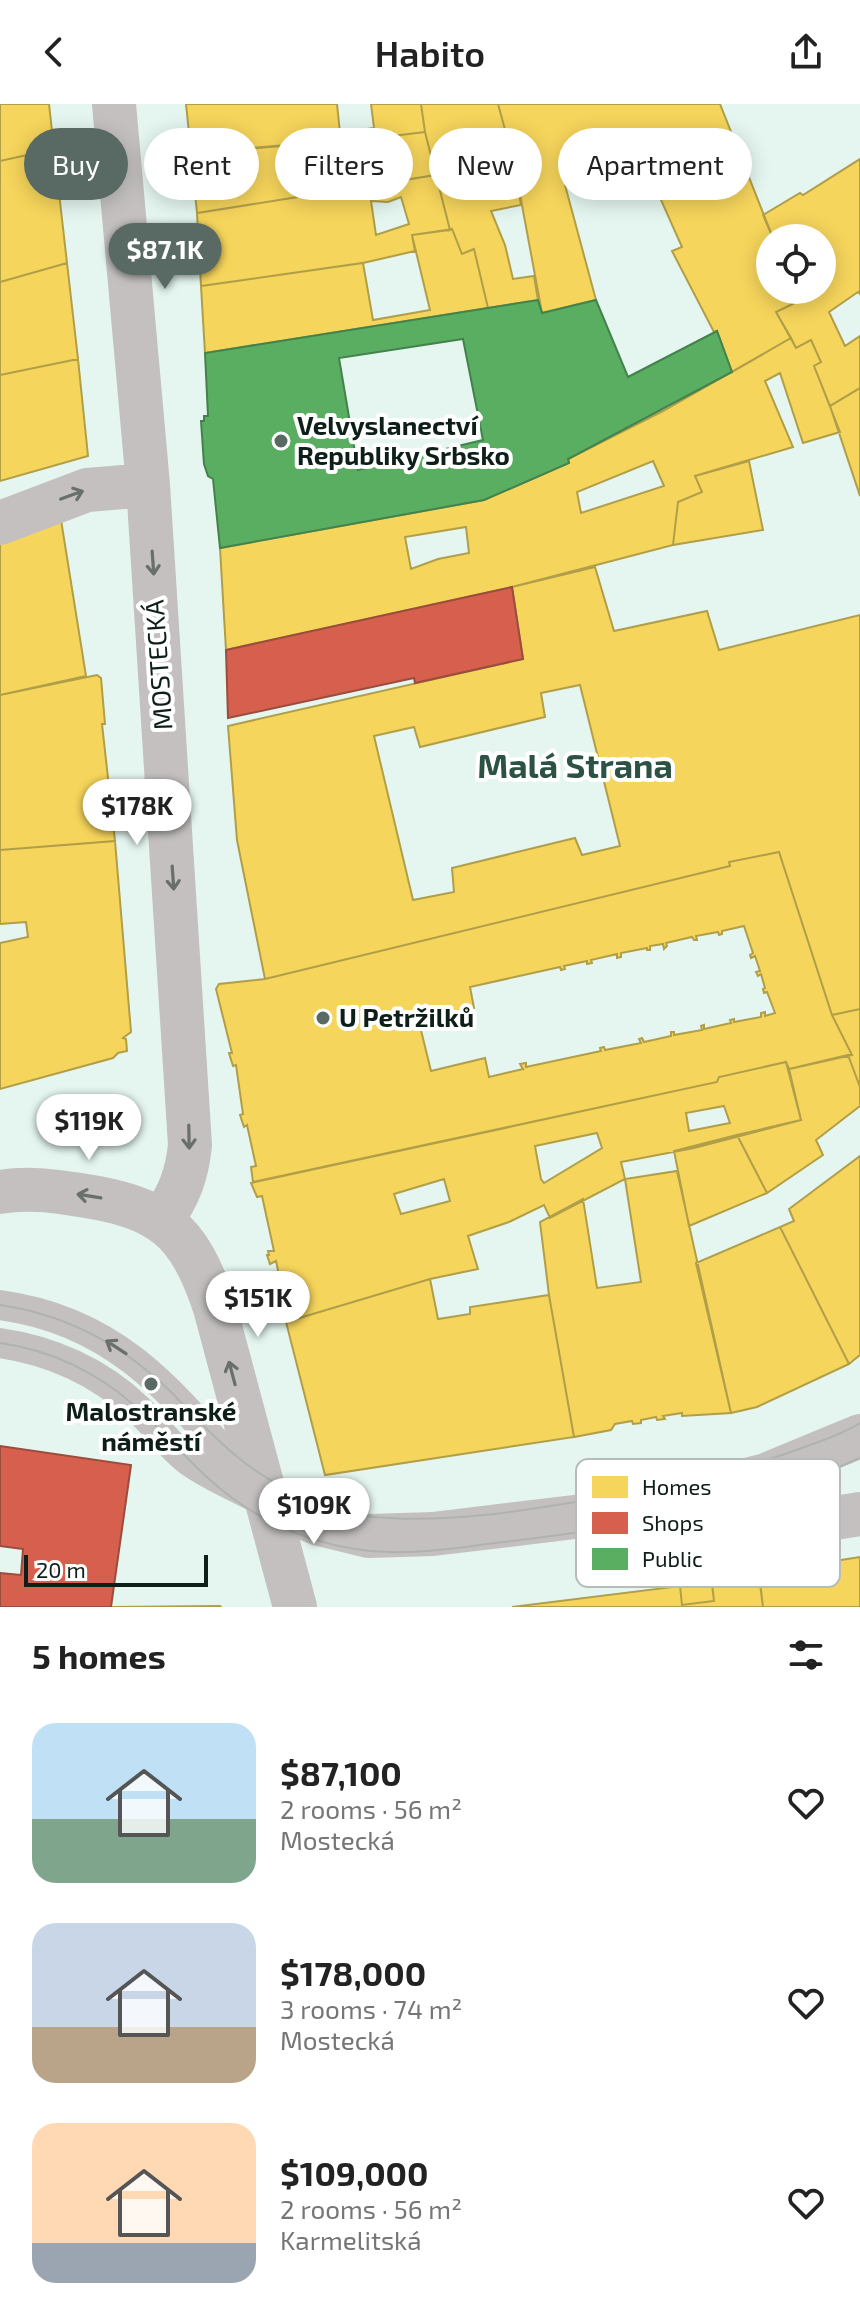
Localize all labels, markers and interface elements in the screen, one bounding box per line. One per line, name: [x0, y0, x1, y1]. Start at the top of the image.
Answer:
icon: back: [32, 30, 76, 74]
icon: share: [784, 30, 828, 74]
text: Habito: [375, 31, 485, 74]
chip: Buy: [24, 128, 128, 200]
chip: Rent: [144, 128, 259, 200]
chip: Filters: [275, 128, 413, 200]
chip: New: [429, 128, 542, 200]
chip: Apartment: [558, 128, 752, 200]
pin: $87.1K: [100, 223, 230, 291]
map controls: [756, 224, 836, 304]
button: locate: [756, 224, 836, 304]
text: $87.1K: [127, 233, 203, 264]
place label: Velvyslanectví Republiky Srbsko: [297, 409, 510, 471]
marker: Velvyslanectví Republiky Srbsko: [272, 432, 290, 450]
one-way arrow: [59, 487, 84, 501]
one-way arrow: [146, 549, 161, 576]
street label: MOSTECKÁ: [137, 599, 178, 731]
district label: Malá Strana: [477, 744, 673, 785]
pin: $178K: [81, 779, 193, 847]
text: $178K: [101, 789, 173, 820]
one-way arrow: [166, 864, 181, 891]
place label: U Petržilků: [339, 1001, 474, 1032]
marker: U Petržilků: [314, 1009, 332, 1027]
pin: $119K: [33, 1094, 145, 1162]
text: $119K: [54, 1104, 124, 1135]
one-way arrow: [182, 1123, 197, 1150]
one-way arrow: [77, 1188, 102, 1203]
pin: $151K: [202, 1271, 314, 1339]
text: $151K: [224, 1281, 292, 1312]
one-way arrow: [105, 1339, 128, 1355]
one-way arrow: [224, 1361, 239, 1387]
marker: Malostranské náměstí: [142, 1375, 160, 1393]
place label: Malostranské náměstí: [66, 1395, 236, 1456]
legend: [576, 1459, 840, 1587]
text: Homes: [642, 1473, 711, 1499]
pin: $109K: [258, 1478, 370, 1546]
text: $109K: [277, 1488, 351, 1519]
text: Shops: [642, 1509, 704, 1535]
text: Public: [642, 1545, 703, 1571]
scale bar: [24, 1551, 208, 1587]
text: 20 m: [36, 1556, 86, 1582]
icon: filters: [784, 1633, 828, 1677]
text: 5 homes: [32, 1635, 166, 1676]
text: $87,100: [280, 1752, 402, 1793]
icon: home: [96, 1755, 192, 1851]
icon: heart: [784, 1781, 828, 1825]
text: 2 rooms · 56 m²: [280, 1793, 462, 1824]
text: Mostecká: [280, 1824, 395, 1855]
text: $178,000: [280, 1952, 426, 1993]
icon: home: [96, 1955, 192, 2051]
icon: heart: [784, 1981, 828, 2025]
text: 3 rooms · 74 m²: [280, 1993, 462, 2024]
text: Mostecká: [280, 2024, 395, 2055]
text: $109,000: [280, 2152, 429, 2193]
icon: home: [96, 2155, 192, 2251]
icon: heart: [784, 2181, 828, 2225]
text: 2 rooms · 56 m²: [280, 2193, 462, 2224]
text: Karmelitská: [280, 2224, 422, 2255]

